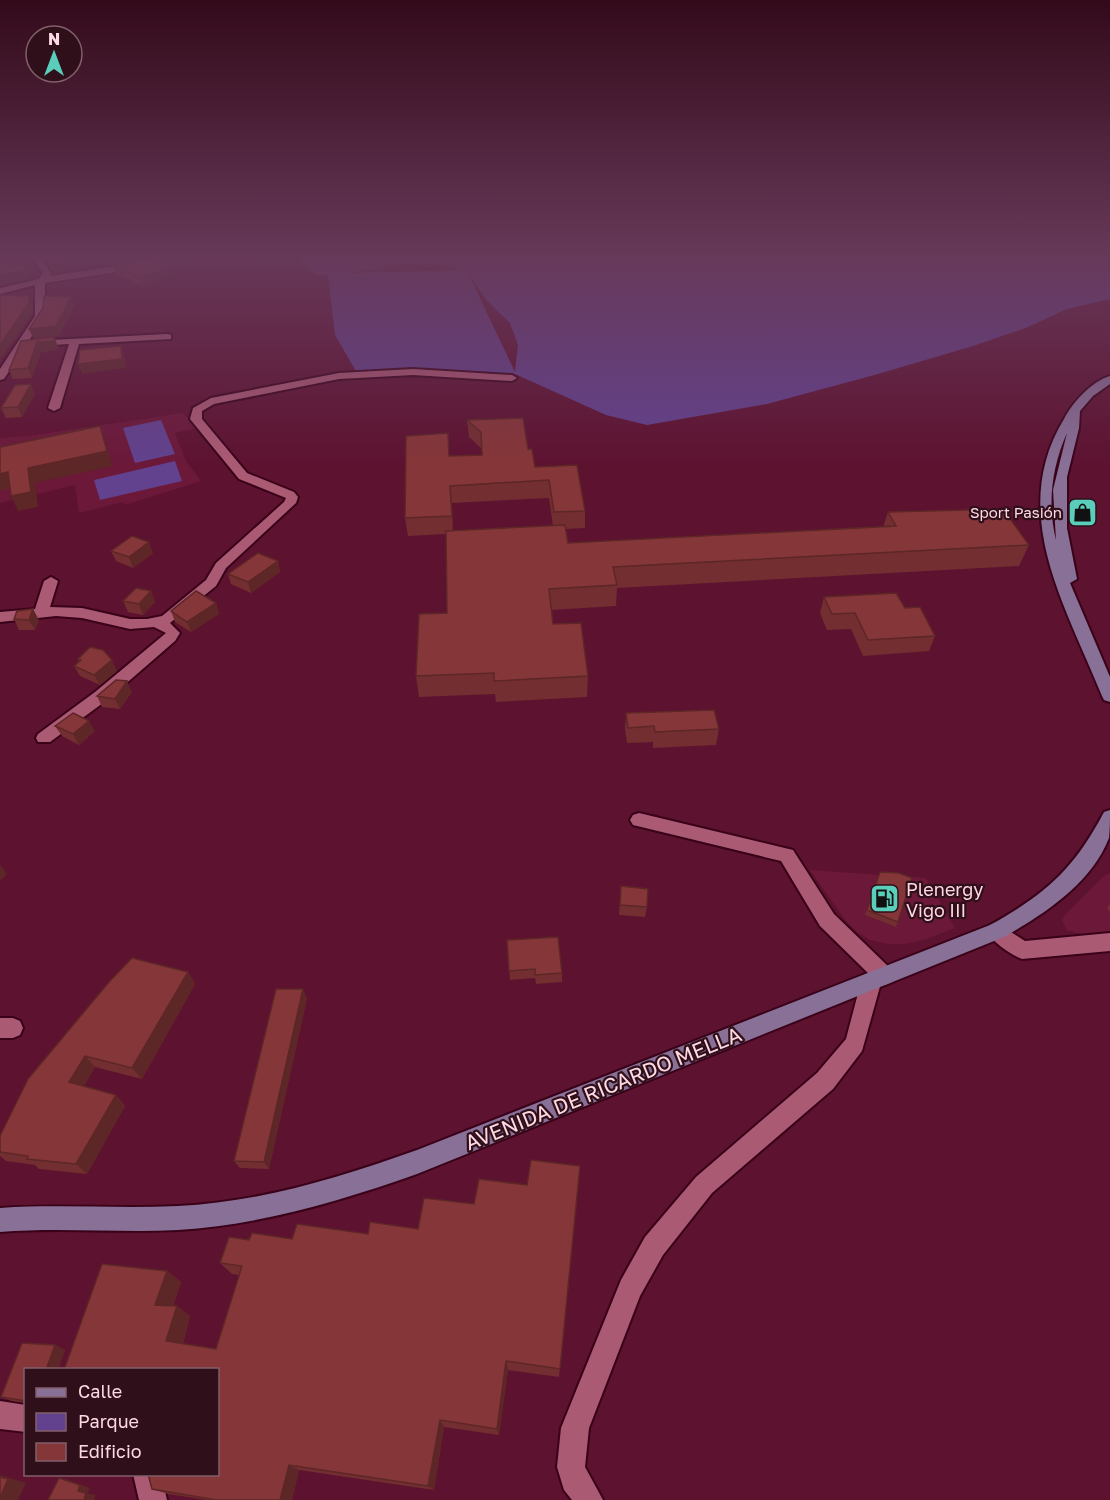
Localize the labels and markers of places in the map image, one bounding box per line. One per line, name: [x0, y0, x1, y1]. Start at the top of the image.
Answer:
shop icon: Sport Pasión: [1067, 496, 1099, 528]
place label: Sport Pasión: [970, 503, 1062, 521]
place label: Plenergy Vigo III: [906, 878, 983, 921]
fuel station icon: Plenergy Vigo III: [869, 883, 901, 915]

